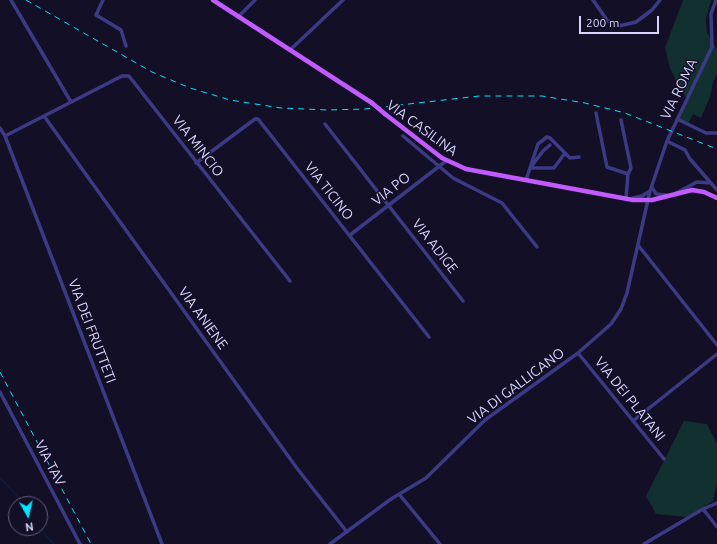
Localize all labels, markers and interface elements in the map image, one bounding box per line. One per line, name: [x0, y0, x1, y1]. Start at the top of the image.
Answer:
scale bar: [581, 8, 661, 34]
text: 200 m: [586, 16, 619, 29]
street label: VIA ROMA: [657, 56, 701, 122]
street label: VIA CASILINA: [383, 97, 461, 159]
street label: VIA MINCIO: [169, 112, 227, 180]
street label: VIA TICINO: [301, 159, 357, 223]
street label: VIA PO: [368, 169, 414, 209]
street label: VIA ADIGE: [409, 215, 461, 277]
street label: VIA DEI FRUTTETI: [64, 277, 120, 385]
street label: VIA ANIENE: [175, 283, 231, 353]
street label: VIA DI GALLICANO: [464, 344, 568, 428]
street label: VIA DEI PLATANI: [591, 354, 669, 444]
street label: VIA TAV: [31, 437, 69, 489]
north arrow: [8, 496, 48, 536]
text: N: [25, 520, 34, 533]

